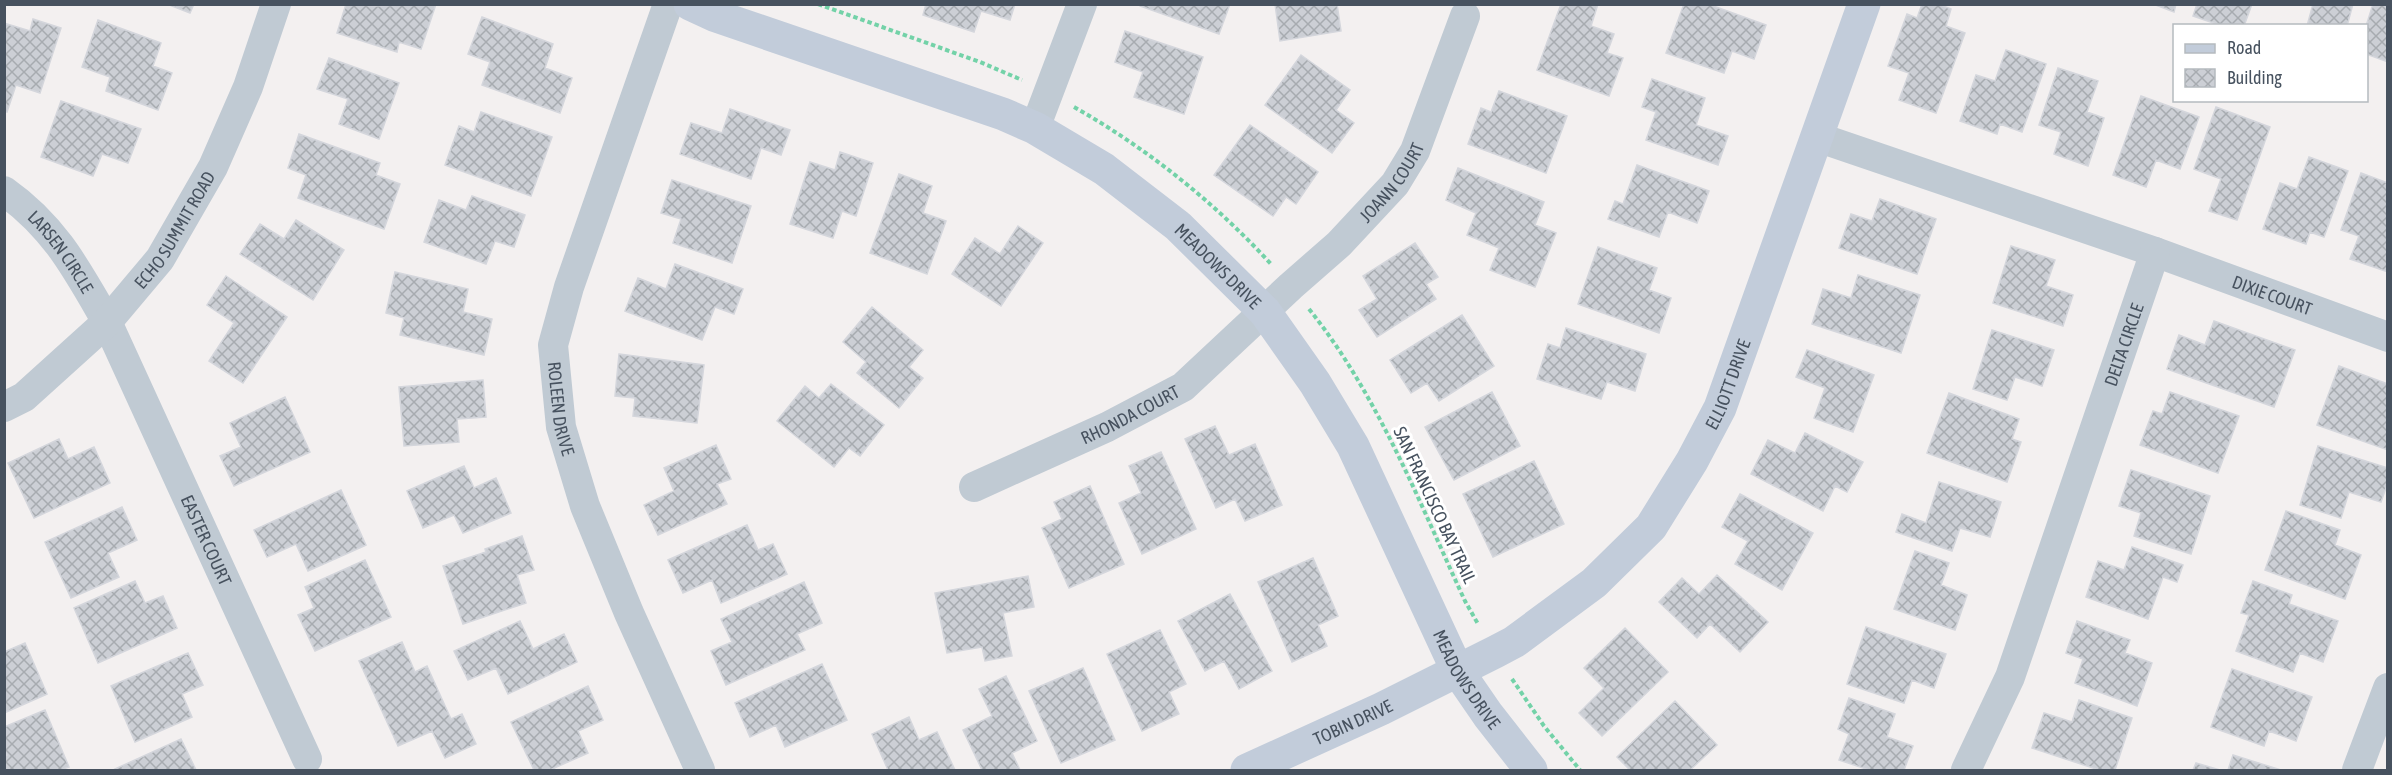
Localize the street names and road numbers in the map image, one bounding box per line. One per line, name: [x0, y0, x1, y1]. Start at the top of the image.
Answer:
street label: JOANN COURT: [1355, 140, 1428, 226]
street label: ECHO SUMMIT ROAD: [129, 167, 219, 293]
street label: LARSEN CIRCLE: [24, 206, 98, 297]
street label: MEADOWS DRIVE: [1171, 219, 1266, 313]
street label: DIXIE COURT: [2230, 271, 2315, 319]
street label: DELTA CIRCLE: [2100, 300, 2147, 389]
street label: ELLIOTT DRIVE: [1700, 336, 1754, 433]
street label: ROLEEN DRIVE: [544, 360, 580, 458]
street label: RHONDA COURT: [1077, 380, 1183, 448]
street label: SAN FRANCISCO BAY TRAIL: [1389, 423, 1481, 587]
street label: EASTER COURT: [177, 492, 237, 589]
street label: MEADOWS DRIVE: [1429, 626, 1505, 733]
street label: TOBIN DRIVE: [1310, 695, 1396, 749]

